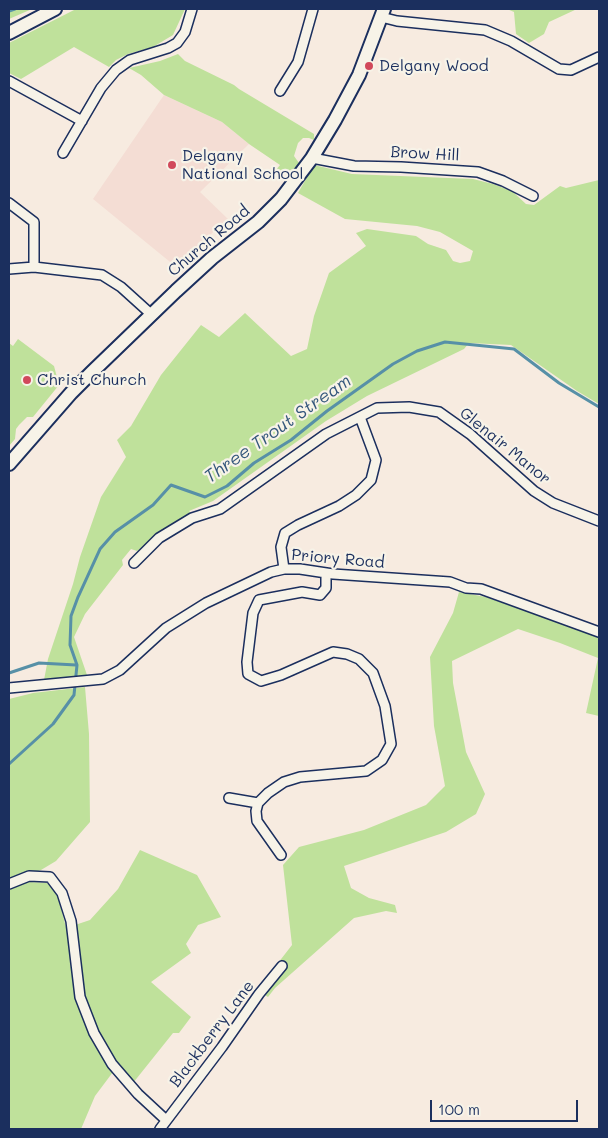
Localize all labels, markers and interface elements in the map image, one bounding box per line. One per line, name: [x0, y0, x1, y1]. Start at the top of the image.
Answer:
place label: Delgany Wood: [379, 56, 489, 76]
marker: Delgany Wood: [363, 60, 375, 72]
street label: Brow Hill: [390, 143, 460, 165]
place label: Delgany National School: [182, 146, 304, 184]
marker: Delgany National School: [166, 159, 178, 171]
street label: Church Road: [164, 201, 254, 281]
place label: Christ Church: [37, 370, 146, 390]
water label: Three Trout Stream: [200, 370, 356, 488]
marker: Christ Church: [21, 374, 33, 386]
street label: Glenair Manor: [456, 403, 554, 489]
street label: Priory Road: [291, 545, 385, 573]
street label: Blackberry Lane: [166, 977, 258, 1091]
scale bar: [433, 1090, 580, 1122]
text: 100 m: [438, 1099, 480, 1119]

